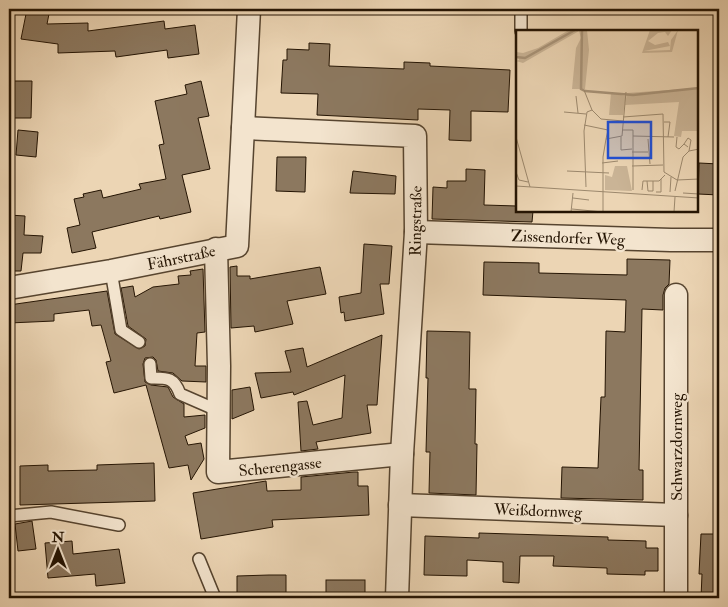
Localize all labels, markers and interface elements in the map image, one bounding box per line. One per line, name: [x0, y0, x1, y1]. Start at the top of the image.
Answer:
inset map: [516, 30, 698, 212]
street label: Ringstraße: [405, 185, 427, 256]
street label: Zissendorfer Weg: [511, 226, 626, 250]
street label: Fährstraße: [145, 241, 218, 275]
street label: Schwarzdornweg: [667, 392, 687, 501]
street label: Scherengasse: [238, 453, 323, 481]
street label: Weißdornweg: [492, 499, 584, 523]
north arrow: [32, 524, 82, 574]
text: N: [51, 529, 65, 546]

